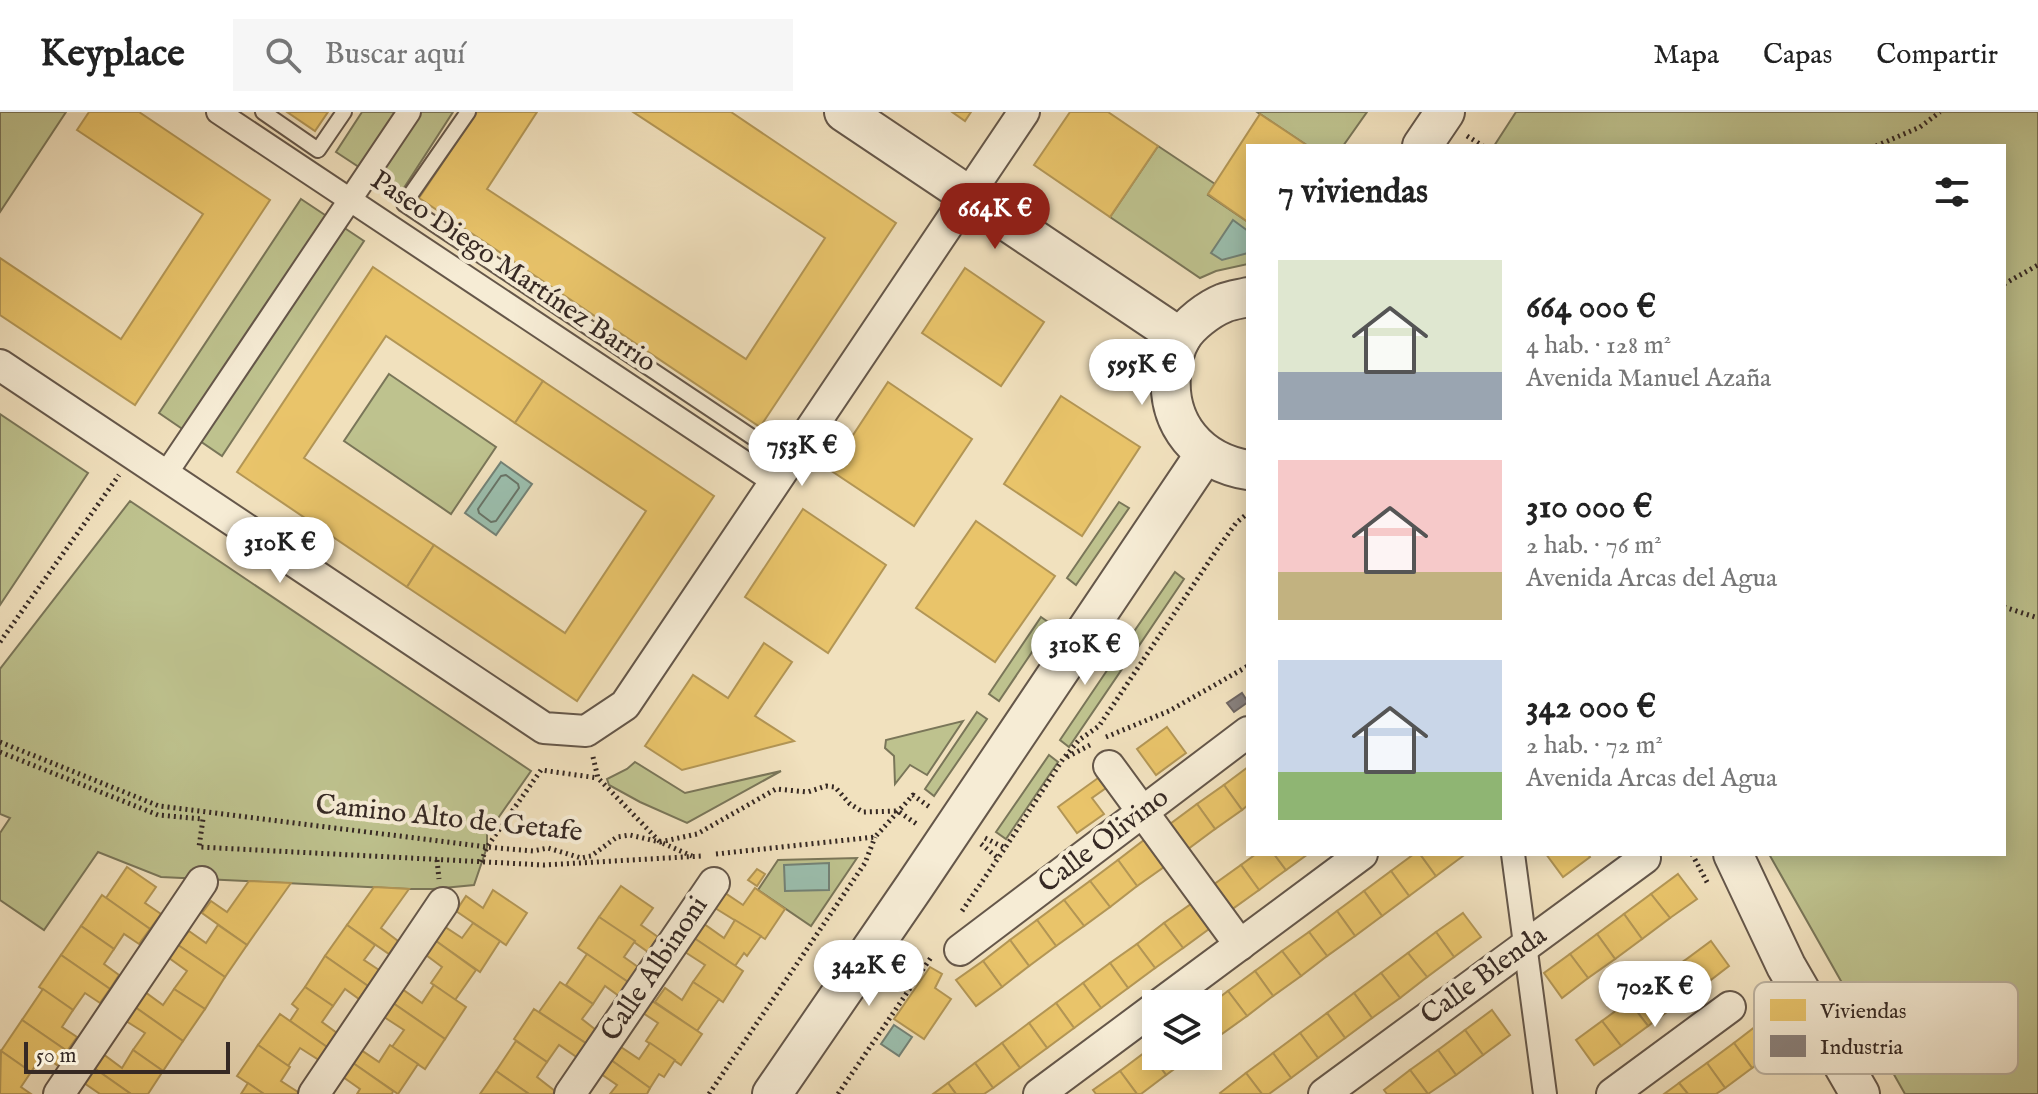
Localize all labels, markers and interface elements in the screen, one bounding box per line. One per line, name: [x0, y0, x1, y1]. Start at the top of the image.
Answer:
search box: [233, 19, 793, 91]
text: Keyplace: [40, 31, 185, 79]
icon: search: [261, 33, 305, 77]
text: Buscar aquí: [325, 36, 465, 74]
text: Mapa: [1653, 38, 1719, 73]
text: Capas: [1763, 38, 1832, 73]
text: Compartir: [1876, 38, 1998, 73]
street label: Paseo Diego Martínez Barrio: [363, 163, 663, 381]
icon: filters: [1930, 170, 1974, 214]
text: 7 viviendas: [1278, 171, 1428, 214]
pin: 664K €: [930, 183, 1060, 251]
text: 664K €: [958, 192, 1032, 225]
text: 664 000 €: [1526, 286, 1656, 329]
icon: home: [1342, 292, 1438, 388]
text: 4 hab. · 128 m²: [1526, 329, 1671, 362]
pin: 595K €: [1077, 339, 1207, 407]
text: 595K €: [1107, 348, 1177, 381]
text: Avenida Manuel Azaña: [1526, 362, 1771, 395]
pin: 753K €: [737, 420, 867, 488]
text: 753K €: [766, 429, 838, 462]
text: 310 000 €: [1526, 486, 1653, 529]
icon: home: [1342, 492, 1438, 588]
pin: 310K €: [215, 517, 345, 585]
text: 310K €: [244, 526, 316, 559]
text: 2 hab. · 76 m²: [1526, 529, 1662, 562]
text: Avenida Arcas del Agua: [1526, 562, 1777, 595]
pin: 310K €: [1020, 619, 1150, 687]
text: 310K €: [1049, 628, 1121, 661]
text: 342 000 €: [1526, 686, 1656, 729]
icon: home: [1342, 692, 1438, 788]
text: 2 hab. · 72 m²: [1526, 729, 1663, 762]
text: Avenida Arcas del Agua: [1526, 762, 1777, 795]
street label: Calle Olivino: [1032, 781, 1176, 901]
street label: Camino Alto de Getafe: [314, 788, 584, 850]
street label: Calle Albinoni: [594, 890, 716, 1048]
street label: Calle Blenda: [1414, 918, 1555, 1033]
pin: 342K €: [804, 940, 934, 1008]
text: 342K €: [832, 949, 906, 982]
pin: 702K €: [1590, 961, 1720, 1029]
text: 702K €: [1617, 970, 1693, 1003]
legend: [1754, 982, 2018, 1074]
map controls: [1142, 990, 1222, 1070]
button: layers: [1142, 990, 1222, 1070]
text: Viviendas: [1819, 998, 1907, 1026]
text: Industria: [1820, 1034, 1904, 1062]
scale bar: [24, 1038, 230, 1074]
text: 50 m: [36, 1042, 77, 1070]

